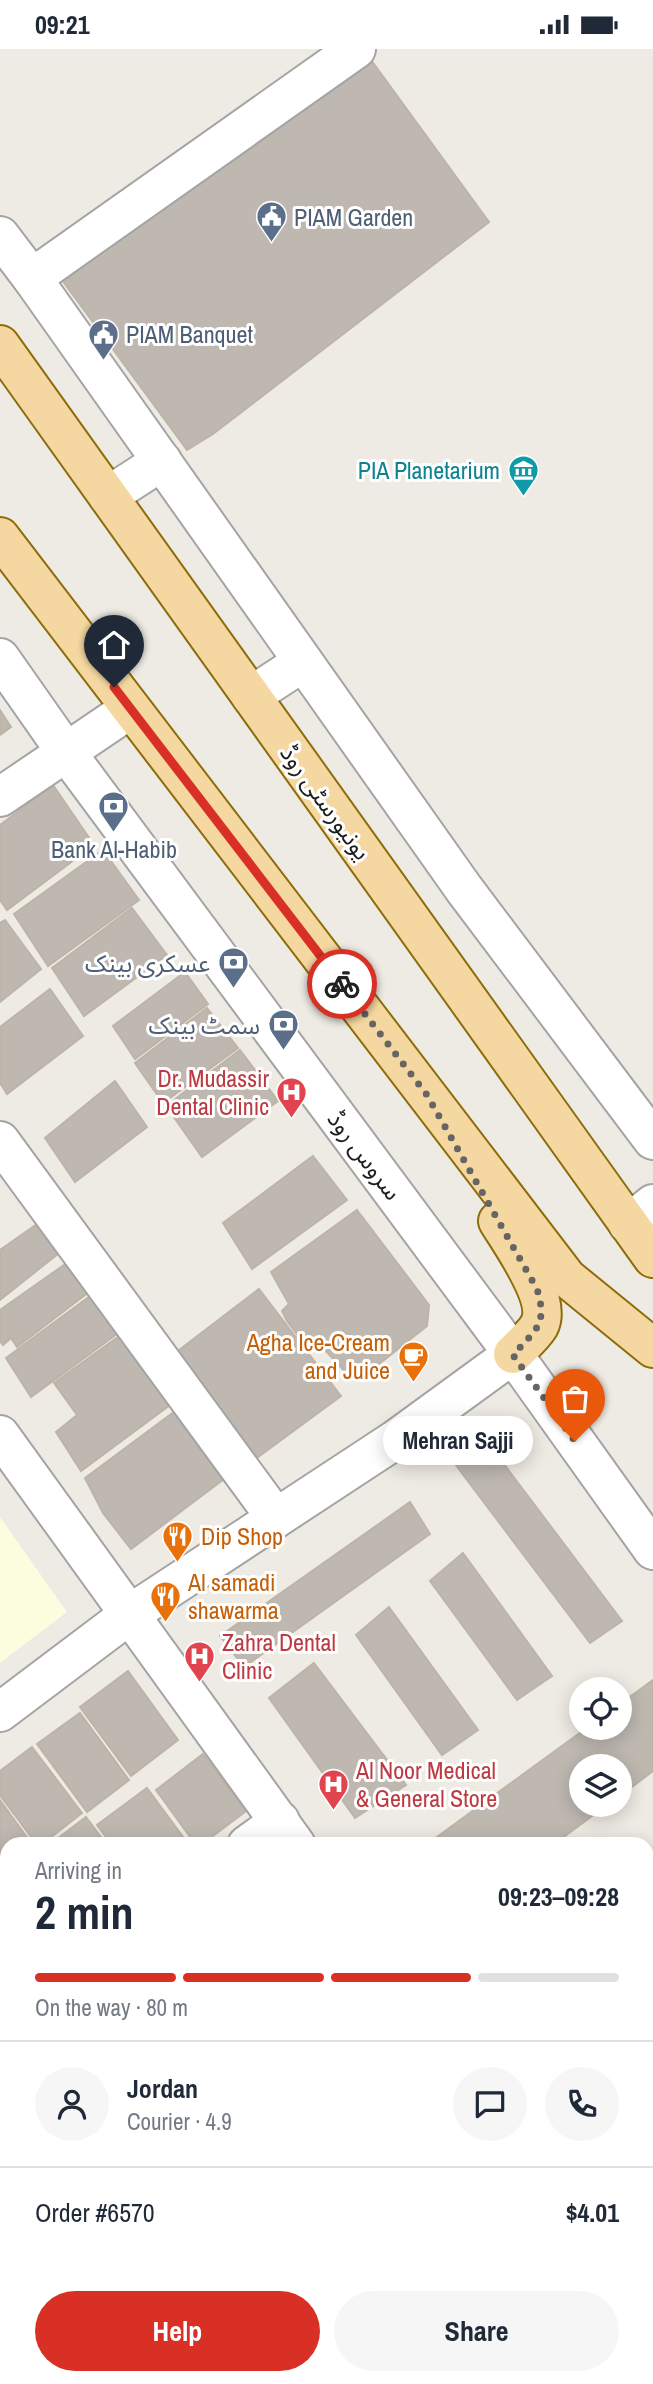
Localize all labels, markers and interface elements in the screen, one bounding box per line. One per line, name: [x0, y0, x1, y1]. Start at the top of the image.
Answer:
text: 09:21: [35, 7, 90, 42]
public building icon: PIAM Garden: [254, 200, 288, 244]
place label: PIAM Garden: [294, 201, 413, 233]
public building icon: PIAM Banquet: [86, 317, 120, 361]
place label: PIAM Banquet: [126, 318, 253, 350]
museum icon: PIA Planetarium: [506, 453, 540, 497]
place label: PIA Planetarium: [358, 454, 500, 486]
pin: [84, 615, 144, 687]
icon: home: [95, 626, 133, 664]
street label: یونیورسٹی روڈ: [273, 738, 379, 866]
bank icon: Bank Al-Habib: [97, 790, 131, 834]
place label: Bank Al-Habib: [51, 833, 177, 865]
bank icon: عسکری بینک: [216, 946, 250, 990]
place label: عسکری بینک: [85, 947, 210, 979]
courier: [307, 949, 377, 1019]
icon: bike: [323, 965, 361, 1003]
bank icon: سمٹ بینک: [266, 1008, 300, 1052]
place label: سمٹ بینک: [149, 1009, 260, 1041]
place label: Dr. Mudassir Dental Clinic: [156, 1062, 269, 1122]
hospital icon: Dr. Mudassir Dental Clinic: [275, 1075, 309, 1119]
street label: سروس روڈ: [321, 1104, 409, 1206]
place label: Agha Ice-Cream and Juice: [246, 1326, 390, 1386]
cafe icon: Agha Ice-Cream and Juice: [396, 1339, 430, 1383]
pin: [545, 1369, 605, 1441]
icon: bag: [556, 1380, 594, 1418]
callout: Mehran Sajji: [382, 1417, 533, 1465]
text: Mehran Sajji: [402, 1425, 514, 1456]
restaurant icon: Dip Shop: [161, 1519, 195, 1563]
place label: Dip Shop: [201, 1520, 283, 1552]
place label: Al samadi shawarma: [187, 1566, 279, 1626]
restaurant icon: Al samadi shawarma: [148, 1579, 182, 1623]
place label: Zahra Dental Clinic: [222, 1626, 336, 1686]
hospital icon: Zahra Dental Clinic: [182, 1639, 216, 1683]
map controls: [569, 1677, 632, 1817]
button: locate: [569, 1677, 632, 1740]
place label: Al Noor Medical & General Store: [355, 1754, 497, 1814]
button: layers: [569, 1754, 632, 1817]
hospital icon: Al Noor Medical & General Store: [316, 1767, 350, 1811]
text: Arriving in: [35, 1855, 122, 1886]
text: 09:23–09:28: [498, 1879, 619, 1914]
text: 2 min: [35, 1881, 134, 1943]
text: On the way · 80 m: [35, 1992, 188, 2023]
button: person: [35, 2067, 109, 2141]
button: chat: [453, 2067, 527, 2141]
button: phone: [545, 2067, 619, 2141]
text: Jordan: [127, 2071, 198, 2106]
text: Courier · 4.9: [127, 2106, 232, 2137]
text: Order #6570: [35, 2195, 155, 2230]
text: $4.01: [566, 2195, 619, 2230]
button: Help: [35, 2291, 320, 2371]
button: Share: [334, 2291, 619, 2371]

